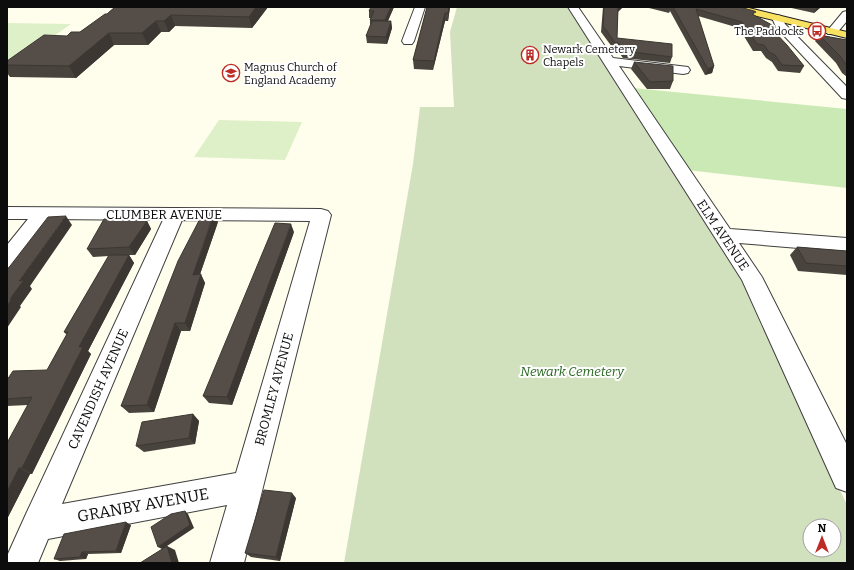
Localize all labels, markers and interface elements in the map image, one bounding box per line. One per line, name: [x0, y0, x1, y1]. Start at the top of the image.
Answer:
bus stop icon: The Paddocks: [807, 21, 827, 41]
place label: The Paddocks: [734, 25, 804, 38]
place label: Newark Cemetery Chapels: [543, 43, 635, 69]
building icon: Newark Cemetery Chapels: [520, 45, 540, 65]
place label: Magnus Church of England Academy: [244, 61, 338, 87]
school or university icon: Magnus Church of England Academy: [221, 63, 241, 83]
street label: ELM AVENUE: [694, 197, 752, 273]
street label: CLUMBER AVENUE: [106, 207, 222, 222]
street label: CAVENDISH AVENUE: [65, 327, 131, 451]
street label: BROMLEY AVENUE: [252, 331, 296, 447]
park label: Newark Cemetery: [520, 364, 625, 379]
street label: GRANBY AVENUE: [76, 484, 210, 526]
north arrow: [802, 518, 842, 558]
text: N: [818, 522, 827, 535]

